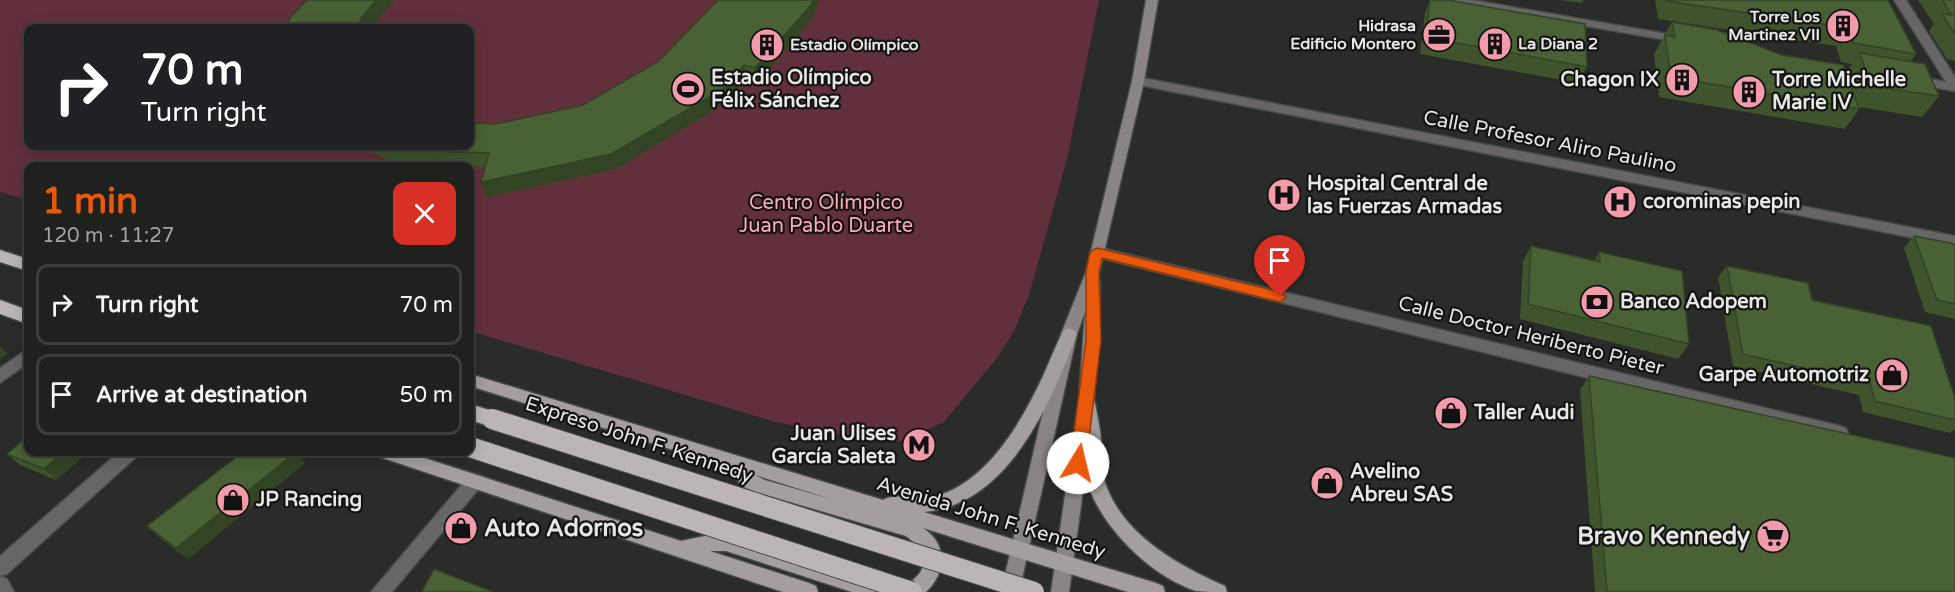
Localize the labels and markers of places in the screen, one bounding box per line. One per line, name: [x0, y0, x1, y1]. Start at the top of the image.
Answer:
place label: Torre Los Martinez VII: [1728, 7, 1820, 45]
building icon: Torre Los Martinez VII: [1825, 8, 1861, 44]
place label: Hidrasa Edificio Montero: [1290, 16, 1416, 54]
office icon: Hidrasa Edificio Montero: [1421, 17, 1457, 53]
building icon: La Diana 2: [1477, 26, 1513, 62]
building icon: Estadio Olímpico: [749, 27, 785, 63]
place label: La Diana 2: [1518, 34, 1598, 54]
place label: Estadio Olímpico: [790, 35, 919, 55]
building icon: Chagon IX: [1664, 62, 1700, 98]
place label: Estadio Olímpico Félix Sánchez: [711, 66, 872, 113]
place label: Chagon IX: [1560, 68, 1659, 92]
place label: Torre Michelle Marie IV: [1771, 68, 1906, 115]
sports icon: Estadio Olímpico Félix Sánchez: [670, 71, 706, 107]
building icon: Torre Michelle Marie IV: [1731, 74, 1767, 110]
place label: Hospital Central de las Fuerzas Armadas: [1307, 172, 1503, 219]
hospital icon: Hospital Central de las Fuerzas Armadas: [1266, 177, 1302, 213]
hospital icon: corominas pepin: [1602, 184, 1638, 220]
place label: corominas pepin: [1643, 190, 1801, 214]
pin: [1254, 235, 1305, 297]
bank icon: Banco Adopem: [1579, 284, 1615, 320]
place label: Banco Adopem: [1620, 290, 1767, 314]
shop icon: Garpe Automotriz: [1874, 357, 1910, 393]
place label: Garpe Automotriz: [1699, 363, 1869, 387]
shop icon: Taller Audi: [1433, 395, 1469, 431]
place label: Taller Audi: [1473, 401, 1574, 425]
place label: Juan Ulises García Saleta: [771, 422, 896, 469]
metro station icon: Juan Ulises García Saleta: [901, 427, 937, 463]
place label: Avelino Abreu SAS: [1350, 460, 1453, 507]
shop icon: Avelino Abreu SAS: [1309, 465, 1345, 501]
shop icon: JP Rancing: [215, 482, 251, 518]
place label: JP Rancing: [255, 488, 362, 512]
shop icon: Auto Adornos: [443, 510, 479, 546]
place label: Auto Adornos: [484, 514, 643, 543]
supermarket icon: Bravo Kennedy: [1755, 518, 1791, 554]
place label: Bravo Kennedy: [1577, 522, 1750, 551]

